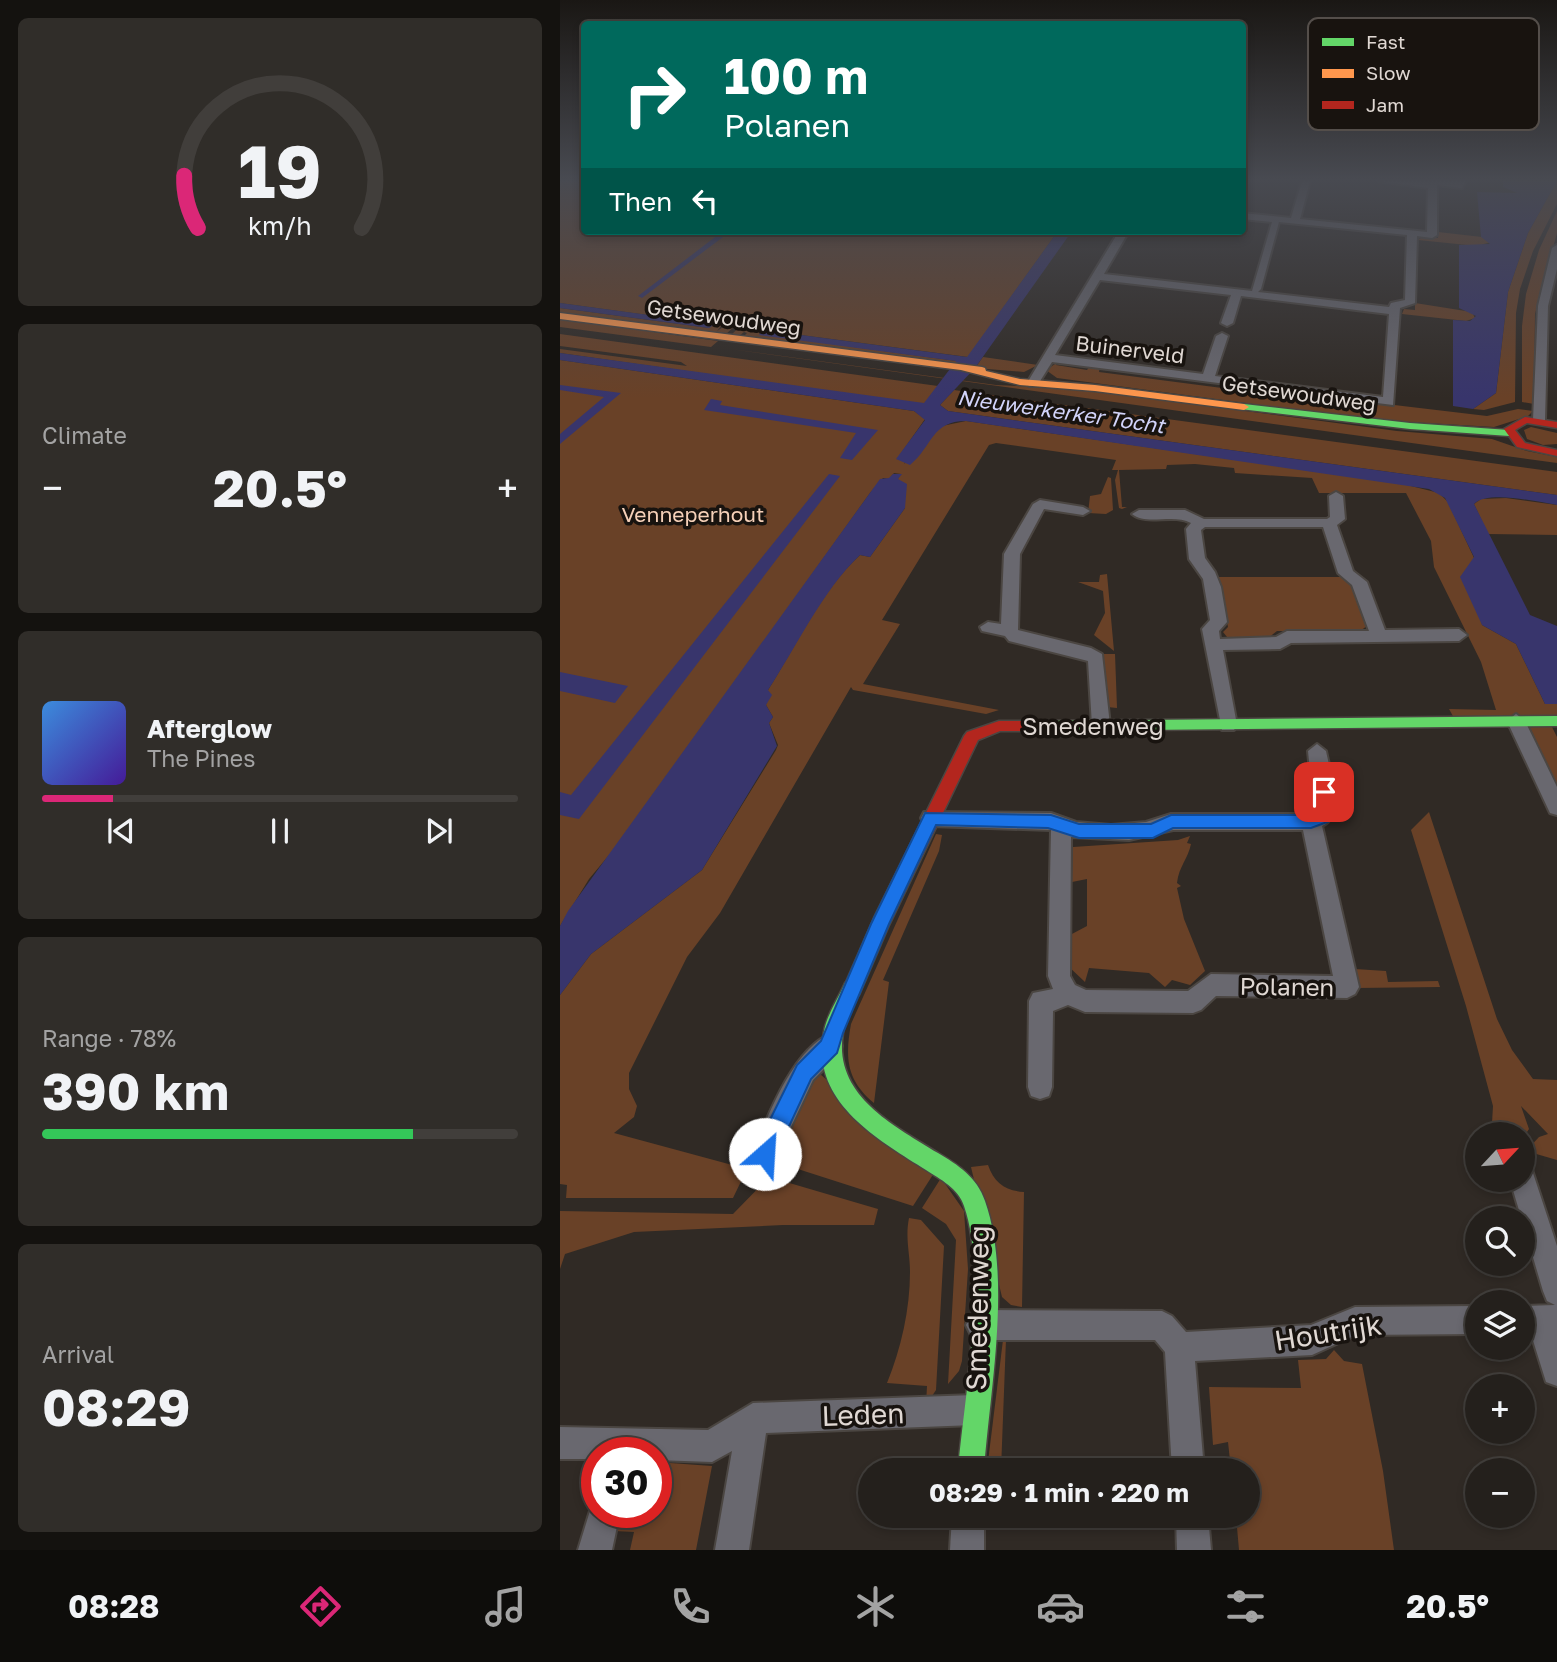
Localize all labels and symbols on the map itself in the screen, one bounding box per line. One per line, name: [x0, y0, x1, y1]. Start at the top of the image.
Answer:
legend: [1308, 18, 1539, 130]
text: Fast: [1366, 30, 1405, 53]
text: Slow: [1366, 61, 1411, 84]
text: Jam: [1366, 93, 1404, 116]
street label: Getsewoudweg: [645, 293, 803, 341]
street label: Buinerveld: [1074, 329, 1186, 369]
street label: Getsewoudweg: [1220, 369, 1378, 417]
water label: Nieuwerkerker Tocht: [956, 384, 1169, 439]
park label: Venneperhout: [622, 501, 764, 527]
street label: Smedenweg: [1022, 711, 1164, 740]
pin: [1294, 762, 1354, 822]
street label: Polanen: [1239, 971, 1335, 1001]
position arrow: [728, 1117, 802, 1191]
north arrow: [1465, 1122, 1535, 1192]
street label: Smedenweg: [959, 1225, 995, 1391]
street label: Houtrijk: [1272, 1307, 1384, 1357]
street label: Leden: [821, 1396, 905, 1432]
speed limit sign: 30: [581, 1437, 672, 1528]

